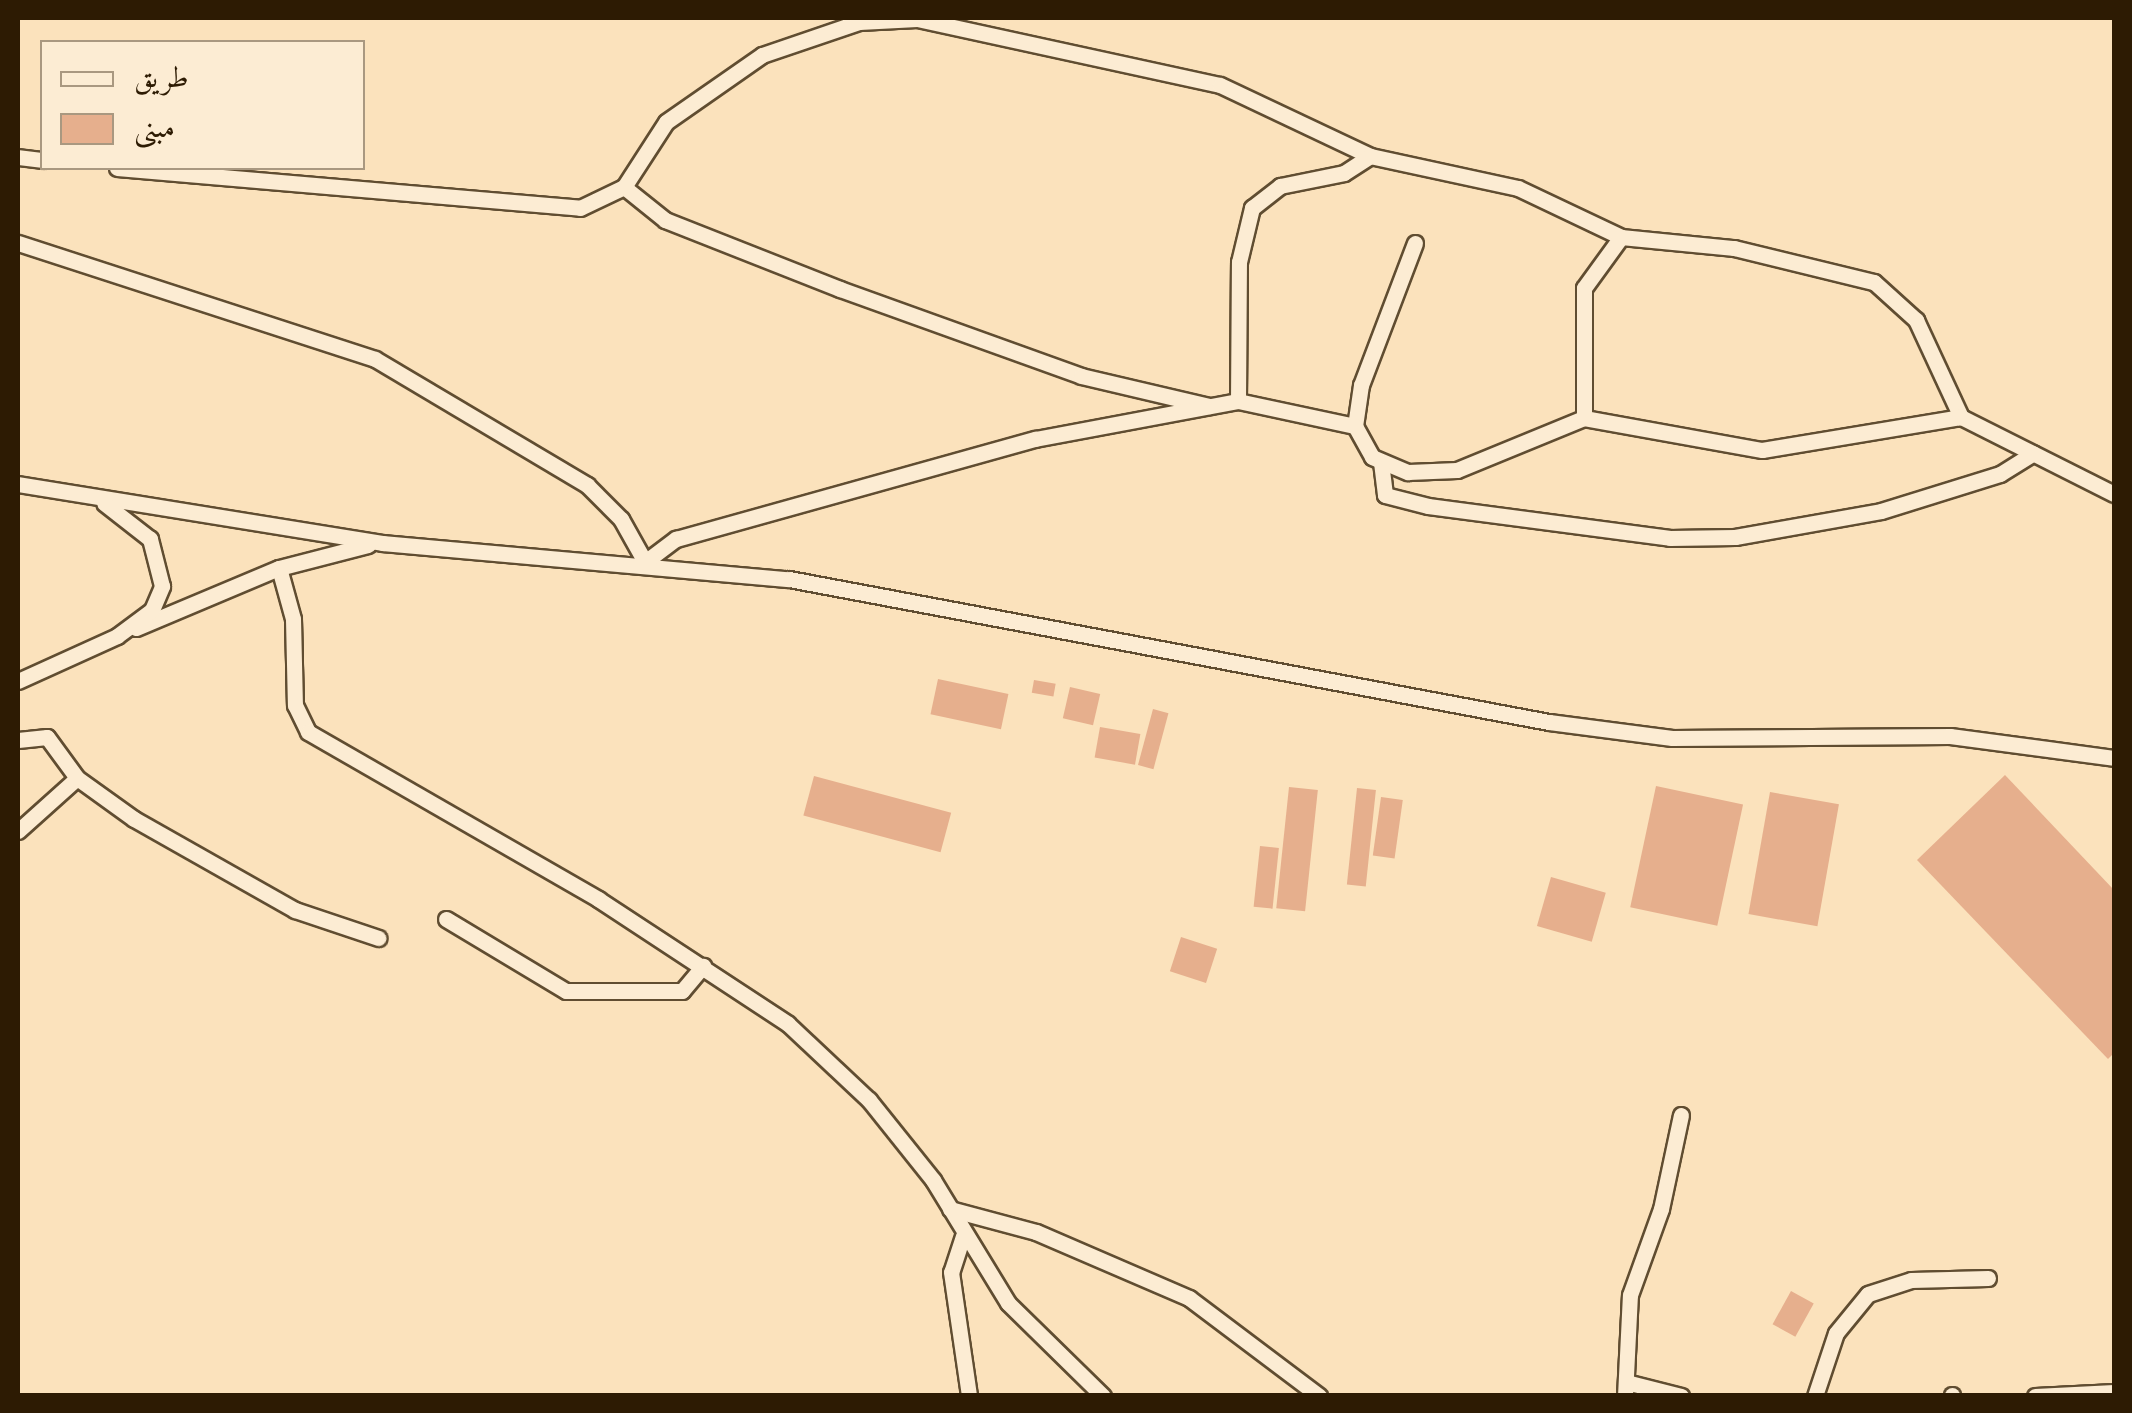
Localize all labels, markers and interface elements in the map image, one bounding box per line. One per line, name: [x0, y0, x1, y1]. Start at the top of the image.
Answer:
legend: [40, 40, 365, 170]
text: طريق: [134, 57, 189, 96]
text: مبنى: [134, 107, 175, 146]

